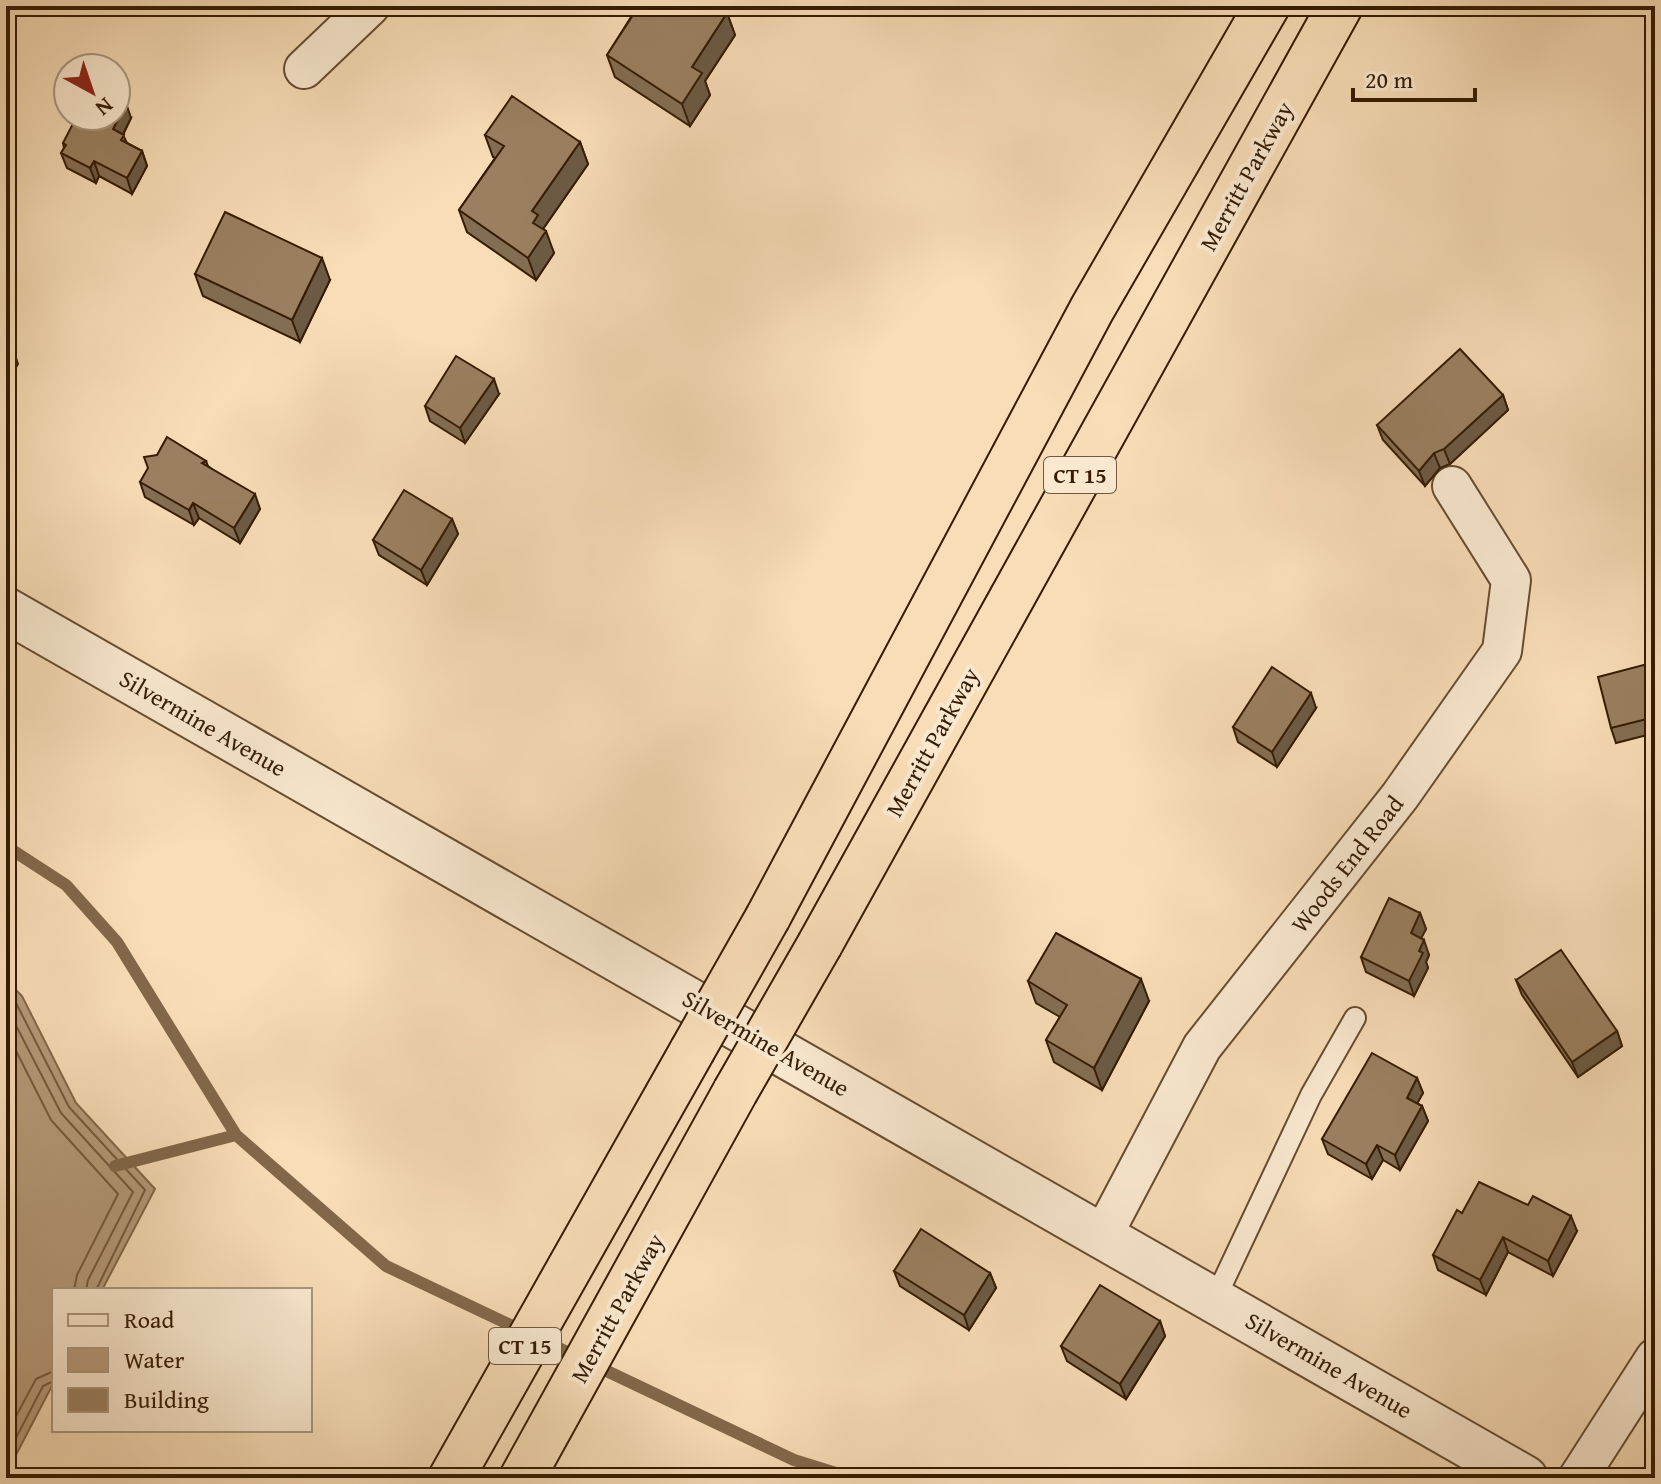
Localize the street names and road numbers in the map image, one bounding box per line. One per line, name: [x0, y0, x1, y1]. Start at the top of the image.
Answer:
street label: Merritt Parkway: [1190, 95, 1302, 257]
road number: CT 15: [1044, 457, 1116, 493]
street label: Silvermine Avenue: [113, 661, 293, 785]
street label: Merritt Parkway: [876, 661, 988, 823]
street label: Woods End Road: [1282, 788, 1412, 940]
street label: Silvermine Avenue: [676, 981, 856, 1105]
street label: Merritt Parkway: [561, 1227, 673, 1389]
street label: Silvermine Avenue: [1239, 1303, 1419, 1427]
road number: CT 15: [489, 1328, 561, 1364]

